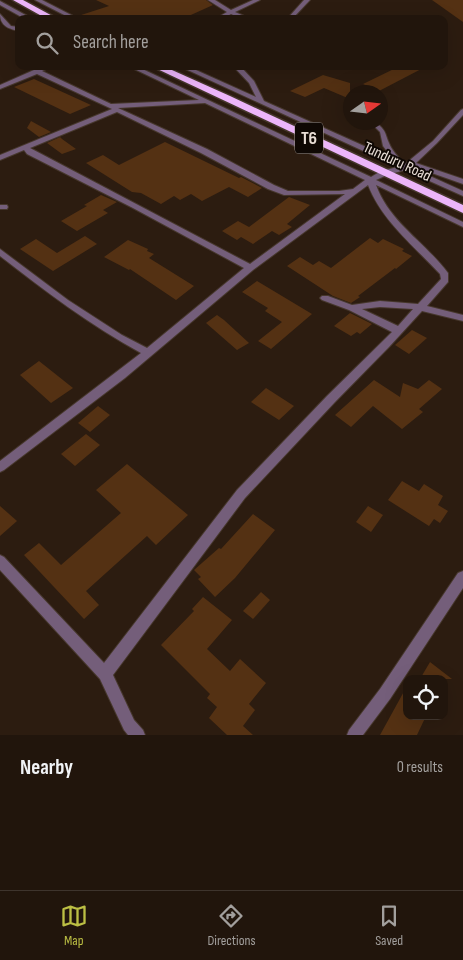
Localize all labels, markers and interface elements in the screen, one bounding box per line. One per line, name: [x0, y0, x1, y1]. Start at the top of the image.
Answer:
search box: [15, 15, 448, 70]
icon: search: [33, 29, 61, 57]
text: Search here: [73, 31, 149, 54]
north arrow: [343, 85, 388, 130]
road number: T6: [295, 122, 323, 154]
street label: Tunduru Road: [360, 138, 434, 186]
map controls: [403, 675, 448, 720]
button: locate: [403, 675, 448, 720]
text: Nearby: [20, 755, 73, 780]
text: 0 results: [397, 758, 443, 777]
tab: Map: [60, 902, 88, 949]
tab: Directions: [207, 902, 256, 949]
tab: Saved: [375, 902, 403, 949]

